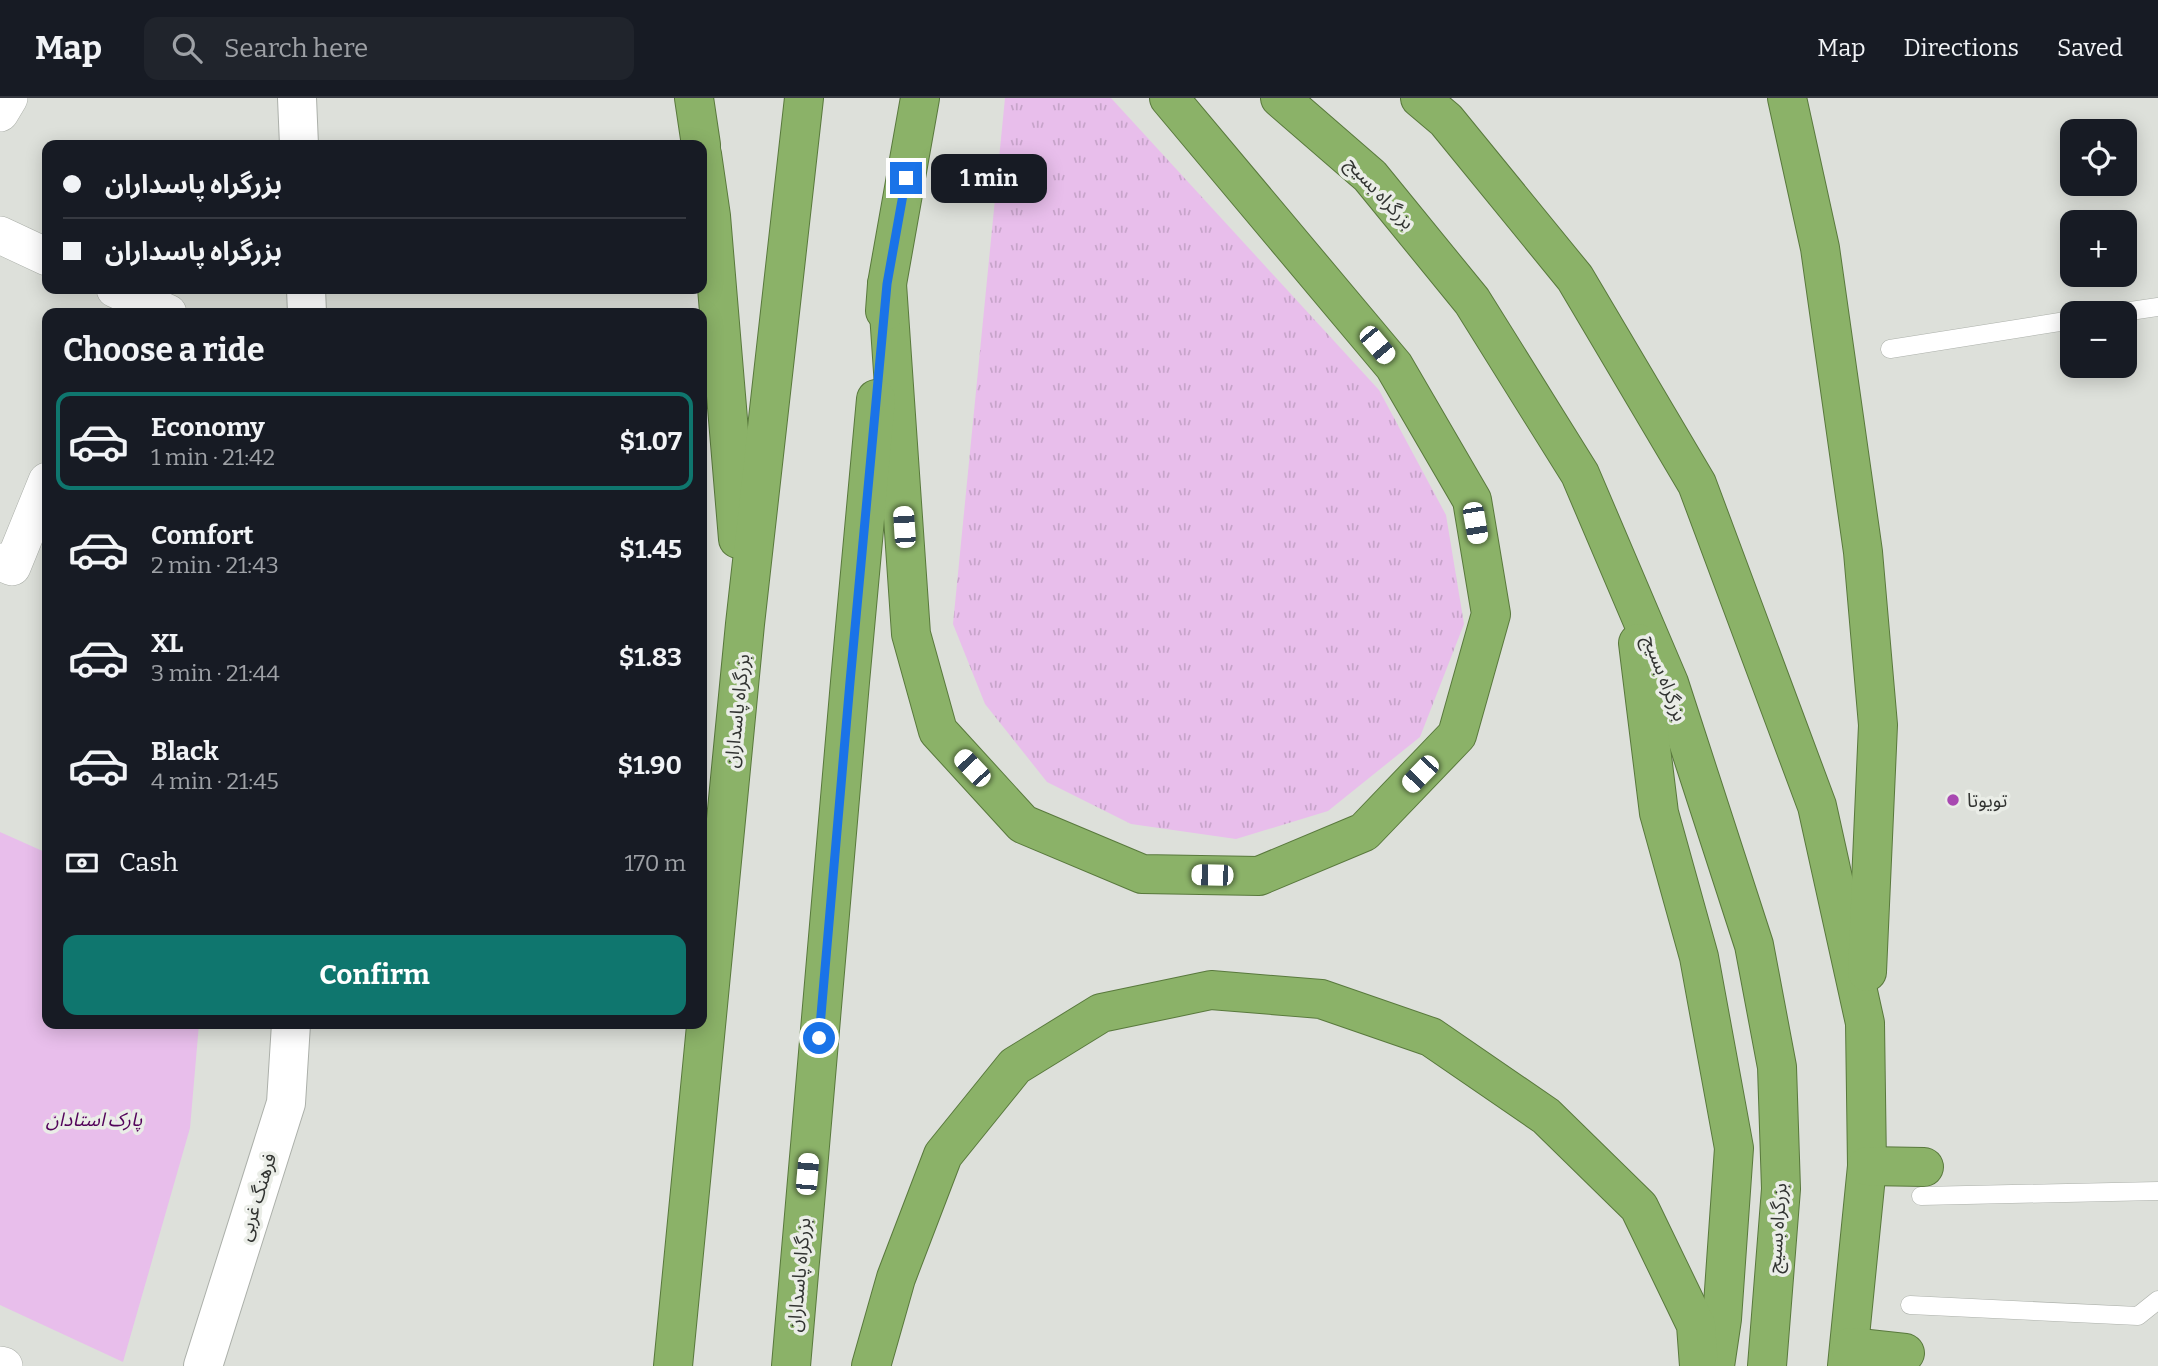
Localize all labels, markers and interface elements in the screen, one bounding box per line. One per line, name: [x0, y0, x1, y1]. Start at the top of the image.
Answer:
search box: [144, 17, 634, 80]
text: Map: [35, 28, 102, 68]
icon: search: [168, 29, 206, 67]
text: Search here: [224, 33, 368, 64]
text: Map: [1817, 34, 1866, 62]
text: Directions: [1904, 34, 2019, 62]
text: Saved: [2057, 34, 2123, 62]
map controls: [2060, 119, 2137, 378]
button: locate: [2060, 119, 2137, 196]
street label: بزرگراه بسیج: [1339, 152, 1419, 236]
callout: 1 min: [930, 154, 1046, 202]
route end: [890, 162, 922, 194]
text: 1 min: [960, 164, 1018, 192]
text: بزرگراه پاسداران: [105, 169, 282, 200]
button: +: [2060, 210, 2137, 287]
text: بزرگراه پاسداران: [105, 236, 282, 267]
button: −: [2060, 301, 2137, 378]
car: [1356, 322, 1399, 368]
text: Choose a ride: [63, 331, 264, 369]
icon: car: [67, 410, 130, 473]
text: Economy: [151, 412, 265, 443]
text: $1.07: [620, 426, 682, 457]
text: 1 min · 21:42: [151, 443, 275, 471]
car: [1462, 500, 1489, 546]
car: [893, 505, 916, 549]
icon: car: [67, 518, 130, 581]
text: Comfort: [151, 520, 254, 551]
text: $1.45: [619, 534, 682, 565]
text: 2 min · 21:43: [151, 551, 279, 579]
icon: car: [67, 626, 130, 689]
text: XL: [151, 628, 183, 659]
street label: بزرگراه بسیج: [1635, 632, 1692, 725]
text: $1.83: [619, 642, 682, 673]
street label: بزرگراه پاسداران: [720, 653, 756, 769]
text: 3 min · 21:44: [151, 659, 280, 687]
icon: car: [67, 734, 130, 797]
text: Black: [151, 736, 219, 767]
car: [950, 745, 995, 791]
text: $1.90: [618, 750, 682, 781]
car: [1398, 752, 1443, 796]
text: 4 min · 21:45: [151, 767, 279, 795]
place label: تویوتا: [1967, 789, 2008, 812]
marker: تویوتا: [1945, 792, 1961, 808]
icon: cash: [63, 844, 101, 882]
text: Cash: [119, 847, 178, 878]
text: 170 m: [624, 849, 686, 877]
car: [1191, 864, 1234, 886]
button: Confirm: [63, 935, 686, 1015]
route start: [803, 1022, 835, 1054]
park label: پارک استادان: [46, 1108, 143, 1132]
street label: فرهنگ غربی: [233, 1150, 281, 1244]
car: [795, 1152, 820, 1196]
street label: بزرگراه بسیج: [1762, 1182, 1795, 1274]
street label: بزرگراه پاسداران: [783, 1217, 817, 1333]

